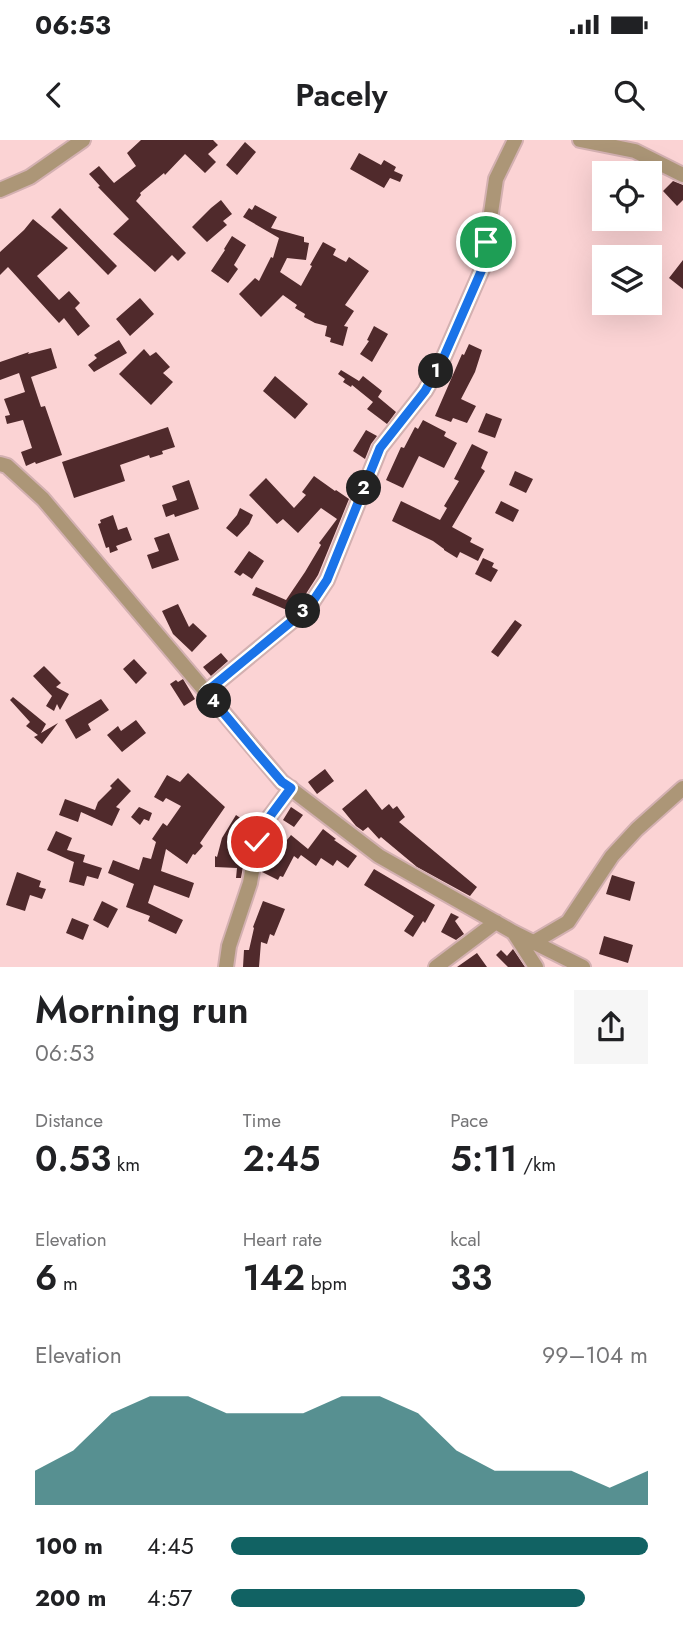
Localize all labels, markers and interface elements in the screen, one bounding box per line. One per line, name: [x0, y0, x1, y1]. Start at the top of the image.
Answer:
text: 06:53: [35, 6, 111, 44]
text: Pacely: [295, 72, 388, 118]
icon: back: [35, 76, 73, 114]
icon: search: [610, 76, 648, 114]
map controls: [592, 161, 662, 315]
button: locate: [592, 161, 662, 231]
pin: [456, 212, 516, 272]
icon: arrive: [467, 223, 505, 261]
button: layers: [592, 245, 662, 315]
pin: 1: [418, 354, 453, 388]
text: 1: [431, 357, 440, 384]
pin: 2: [346, 470, 382, 506]
text: 2: [357, 474, 370, 501]
pin: 3: [286, 594, 320, 629]
text: 3: [297, 597, 308, 624]
pin: 4: [196, 684, 232, 718]
text: 4: [207, 687, 220, 714]
pin: [227, 812, 287, 872]
icon: check: [238, 823, 276, 861]
text: Morning run: [35, 982, 249, 1037]
button: share: [574, 990, 648, 1064]
text: 06:53: [35, 1036, 94, 1070]
text: Distance: [35, 1107, 103, 1134]
text: Time: [243, 1107, 281, 1134]
text: Pace: [450, 1107, 488, 1134]
text: 0.53: [35, 1134, 111, 1184]
text: 2:45: [243, 1134, 321, 1184]
text: 5:11: [450, 1134, 517, 1184]
text: km: [111, 1151, 140, 1178]
text: /km: [517, 1151, 556, 1178]
text: Elevation: [35, 1226, 107, 1253]
text: Heart rate: [243, 1226, 322, 1253]
text: kcal: [450, 1226, 481, 1253]
text: 6: [35, 1253, 57, 1303]
text: 142: [243, 1253, 305, 1303]
text: 33: [450, 1253, 492, 1303]
text: m: [57, 1270, 78, 1297]
text: bpm: [305, 1270, 347, 1297]
text: Elevation: [35, 1338, 122, 1372]
text: 99–104 m: [542, 1338, 648, 1372]
text: 100 m: [35, 1529, 103, 1563]
text: 4:45: [147, 1529, 194, 1563]
text: 200 m: [35, 1581, 106, 1615]
text: 4:57: [147, 1581, 192, 1615]

